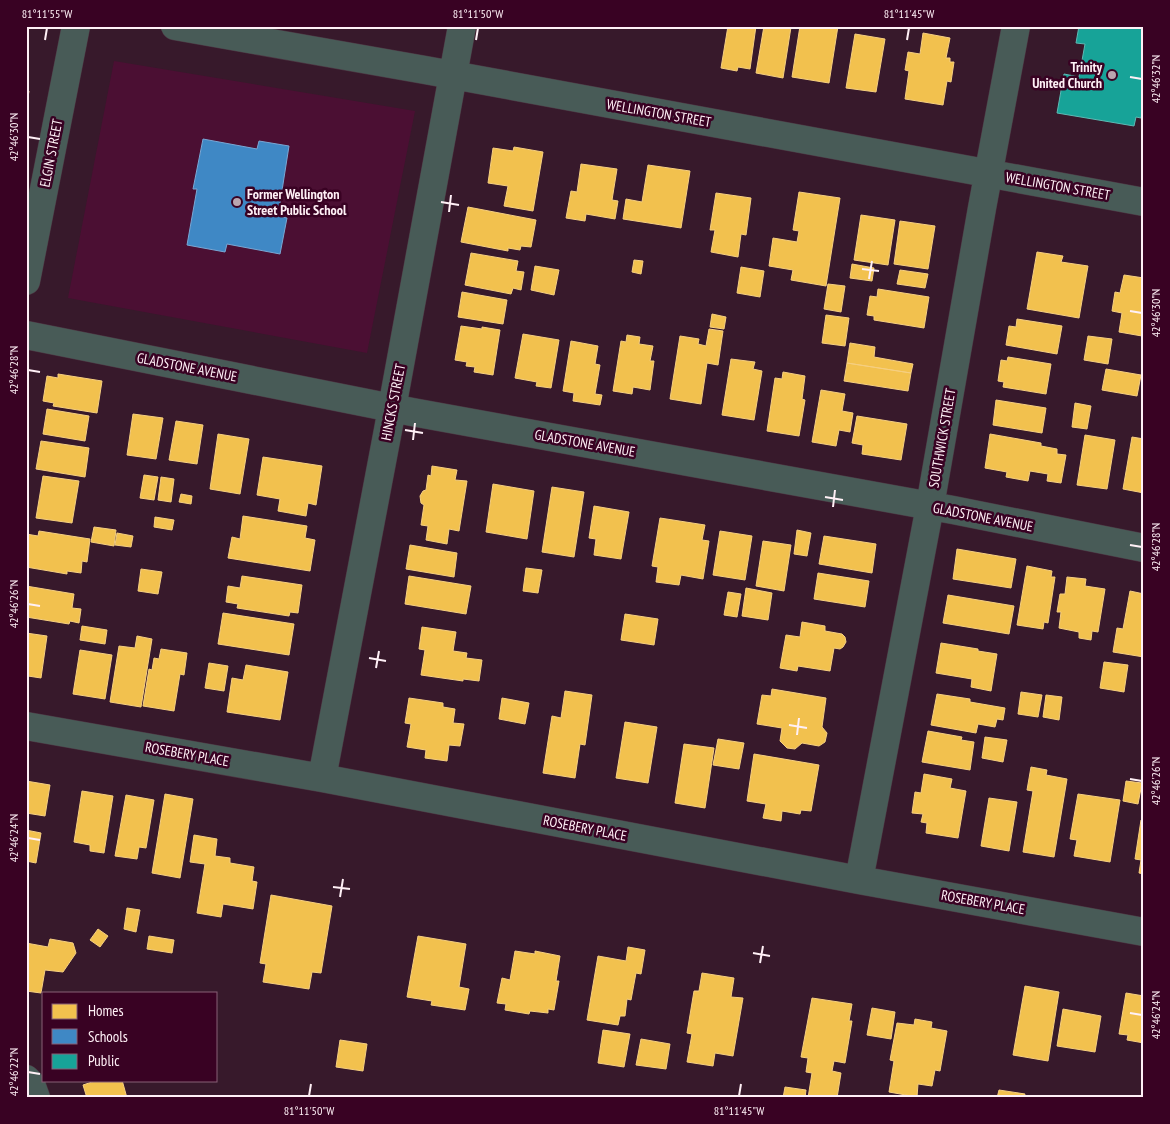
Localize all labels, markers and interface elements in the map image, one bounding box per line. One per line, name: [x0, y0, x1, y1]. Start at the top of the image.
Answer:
text: 81°11'55"W: [22, 6, 72, 21]
text: 81°11'50"W: [453, 6, 503, 21]
text: 81°11'45"W: [884, 6, 934, 21]
text: 42°46'32"N: [1148, 55, 1163, 103]
place label: Trinity United Church: [1032, 58, 1102, 92]
marker: Trinity United Church: [1106, 69, 1118, 81]
street label: WELLINGTON STREET: [605, 95, 713, 131]
text: 42°46'30"N: [6, 113, 21, 161]
street label: ELGIN STREET: [36, 117, 67, 189]
street label: WELLINGTON STREET: [1004, 168, 1112, 204]
place label: Former Wellington Street Public School: [247, 185, 347, 219]
marker: Former Wellington Street Public School: [231, 196, 243, 208]
text: 42°46'30"N: [1148, 289, 1163, 337]
text: 42°46'28"N: [6, 346, 21, 394]
street label: GLADSTONE AVENUE: [135, 348, 239, 386]
street label: HINCKS STREET: [377, 361, 409, 442]
street label: SOUTHWICK STREET: [924, 386, 960, 489]
street label: GLADSTONE AVENUE: [533, 425, 637, 461]
street label: GLADSTONE AVENUE: [931, 498, 1035, 536]
text: 42°46'28"N: [1148, 523, 1163, 571]
text: 42°46'26"N: [6, 580, 21, 628]
street label: ROSEBERY PLACE: [144, 738, 230, 770]
text: 42°46'26"N: [1148, 757, 1163, 805]
street label: ROSEBERY PLACE: [542, 811, 628, 845]
text: 42°46'24"N: [6, 814, 21, 862]
street label: ROSEBERY PLACE: [940, 886, 1026, 918]
text: 42°46'24"N: [1148, 991, 1163, 1039]
legend: [42, 992, 218, 1082]
text: Homes: [88, 1001, 124, 1020]
text: Schools: [88, 1027, 128, 1046]
text: 42°46'22"N: [6, 1048, 21, 1096]
text: Public: [88, 1051, 120, 1070]
text: 81°11'50"W: [284, 1103, 334, 1118]
text: 81°11'45"W: [714, 1103, 764, 1118]

